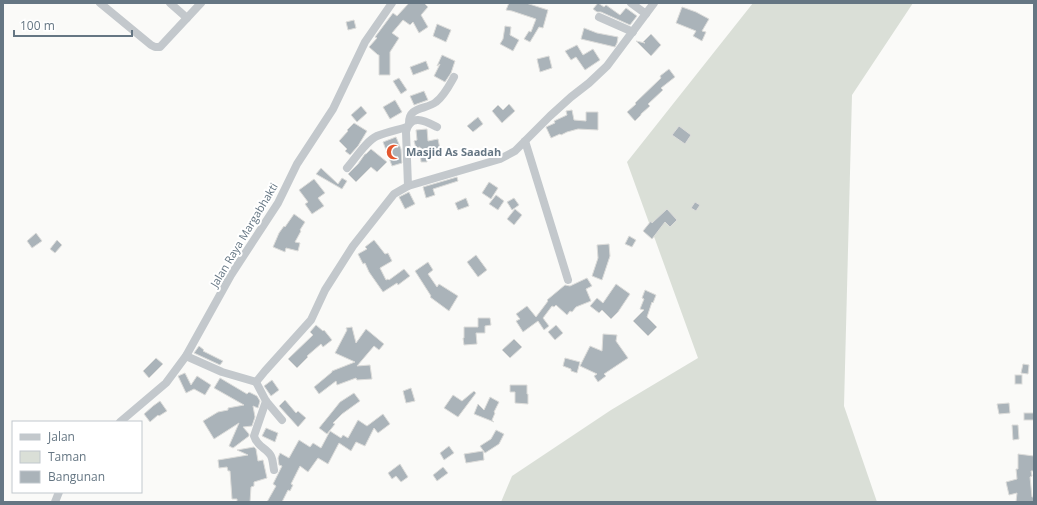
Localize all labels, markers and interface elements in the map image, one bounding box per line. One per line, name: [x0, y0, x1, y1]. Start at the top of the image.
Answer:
scale bar: [14, 12, 132, 38]
text: 100 m: [20, 17, 55, 34]
mosque icon: Masjid As Saadah: [385, 143, 403, 161]
place label: Masjid As Saadah: [406, 144, 501, 159]
street label: Jalan Raya Margabhakti: [206, 180, 281, 291]
legend: [12, 421, 142, 493]
text: Jalan: [47, 428, 75, 445]
text: Taman: [48, 448, 86, 465]
text: Bangunan: [48, 468, 105, 485]

